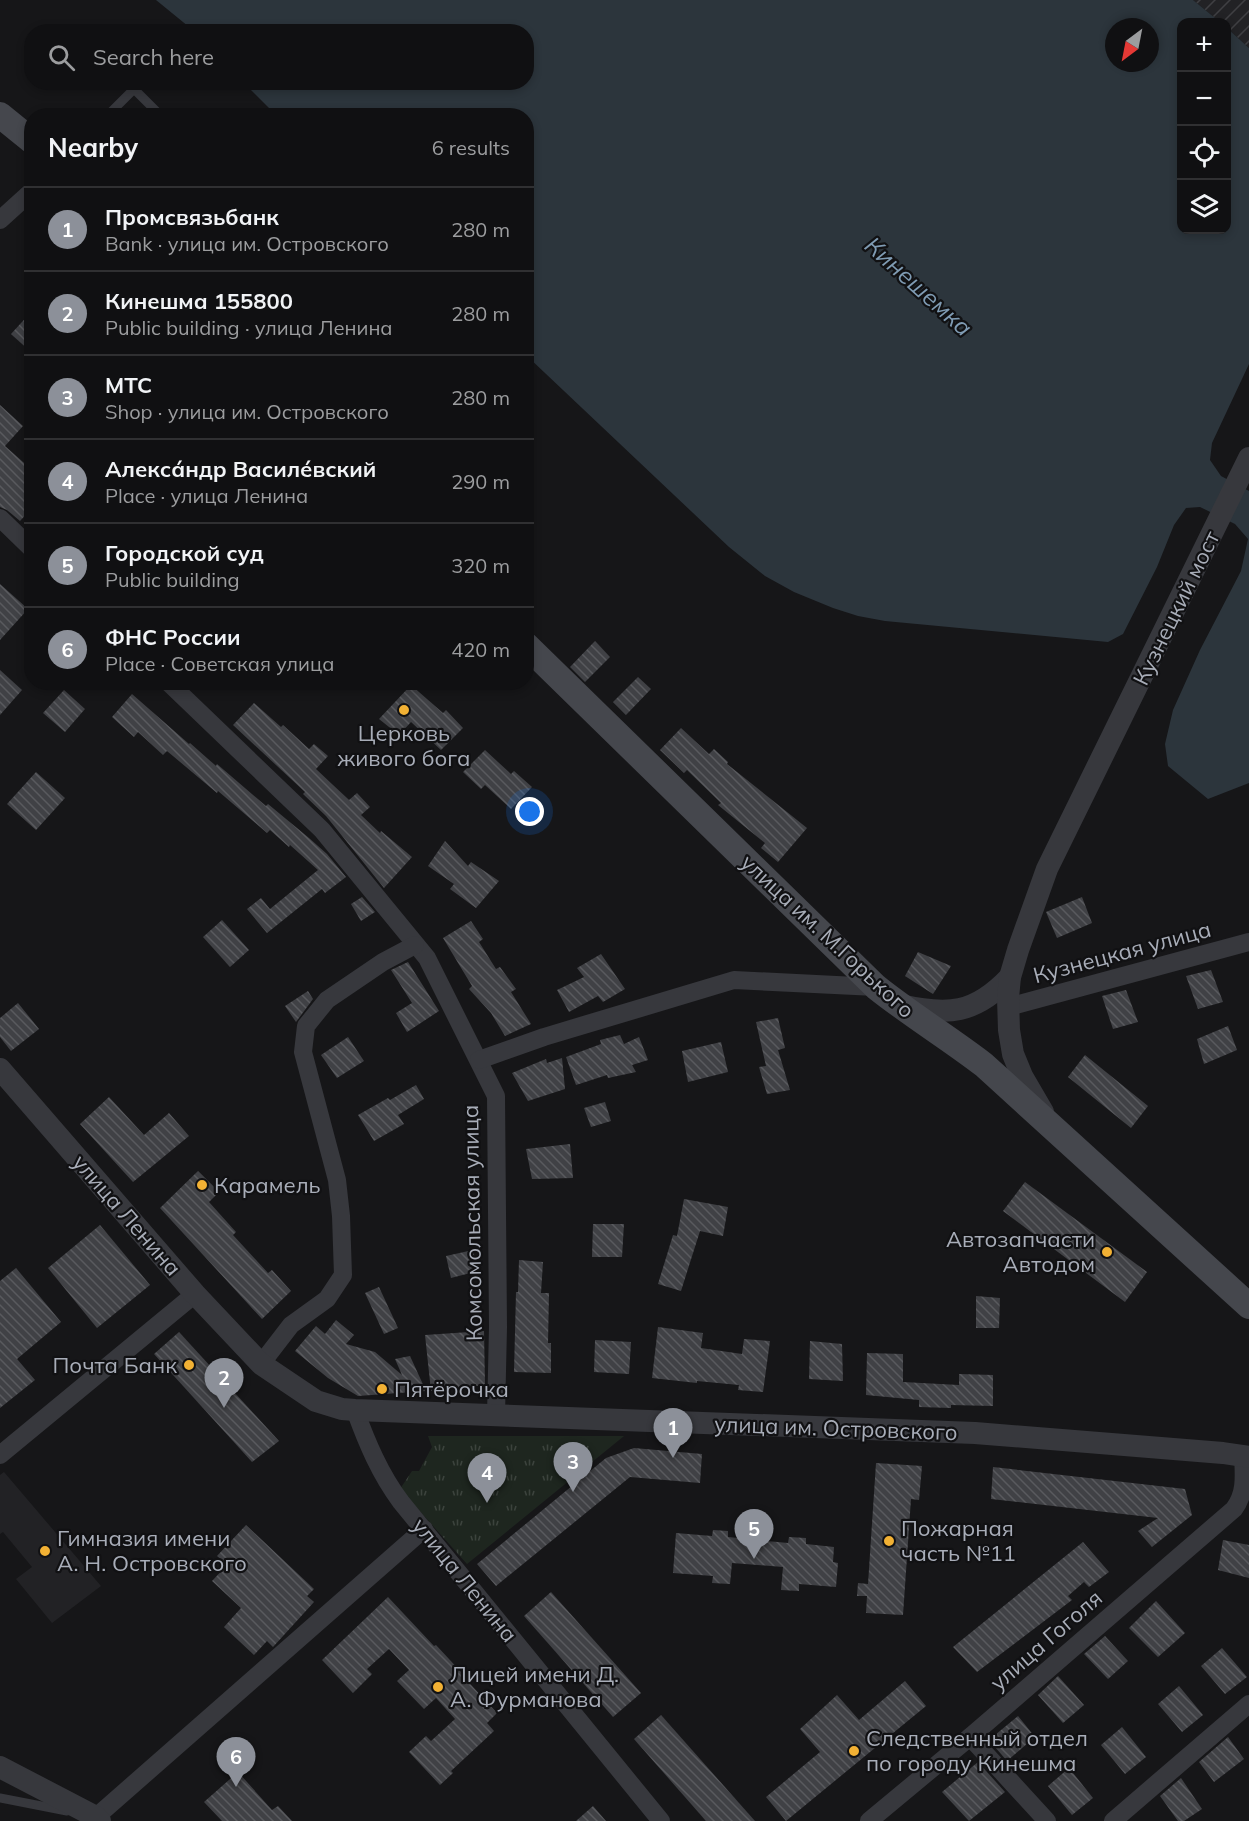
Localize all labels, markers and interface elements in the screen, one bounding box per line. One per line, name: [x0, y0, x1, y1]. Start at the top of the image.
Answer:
north arrow: [1105, 18, 1159, 72]
map controls: [1177, 18, 1231, 234]
button: +: [1177, 18, 1231, 72]
search box: [24, 24, 534, 90]
icon: search: [45, 41, 78, 74]
text: Search here: [93, 43, 214, 71]
button: −: [1177, 72, 1231, 126]
button: locate: [1177, 126, 1231, 180]
text: Nearby: [48, 131, 138, 164]
text: 6 results: [432, 135, 510, 160]
button: layers: [1177, 180, 1231, 234]
text: Промсвязьбанк: [105, 203, 279, 231]
text: 1: [62, 217, 74, 242]
text: 280 m: [451, 217, 510, 242]
water label: Кинешемка: [859, 230, 979, 342]
text: Bank · улица им. Островского: [105, 231, 389, 256]
text: Кинешма 155800: [105, 287, 293, 315]
text: 2: [62, 301, 74, 326]
text: 280 m: [451, 301, 510, 326]
text: Public building · улица Ленина: [105, 315, 393, 340]
text: МТС: [105, 371, 152, 399]
text: 3: [62, 385, 74, 410]
text: 280 m: [451, 385, 510, 410]
text: Shop · улица им. Островского: [105, 399, 389, 424]
text: Алекса́ндр Василе́вский: [105, 455, 376, 483]
text: 4: [62, 469, 74, 494]
text: 290 m: [451, 469, 510, 494]
text: Place · улица Ленина: [105, 483, 308, 508]
street label: Кузнецкий мост: [1127, 526, 1225, 690]
text: Городской суд: [105, 539, 264, 567]
text: 5: [62, 553, 74, 578]
text: 320 m: [451, 553, 510, 578]
text: Public building: [105, 567, 240, 592]
text: ФНС России: [105, 623, 241, 651]
text: 6: [62, 637, 74, 662]
text: 420 m: [451, 637, 510, 662]
text: Place · Советская улица: [105, 651, 334, 676]
marker: Церковь живого бога: [397, 703, 411, 717]
place label: Церковь живого бога: [337, 719, 471, 772]
your location: [515, 797, 544, 826]
street label: улица им. М.Горького: [735, 848, 921, 1024]
street label: Кузнецкая улица: [1030, 915, 1214, 989]
street label: Комсомольская улица: [456, 1105, 488, 1341]
street label: улица Ленина: [67, 1149, 187, 1281]
place label: Карамель: [214, 1171, 321, 1199]
marker: Карамель: [195, 1178, 209, 1192]
place label: Автозапчасти Автодом: [946, 1225, 1095, 1278]
marker: Автозапчасти Автодом: [1100, 1245, 1114, 1259]
place label: Почта Банк: [53, 1351, 177, 1379]
marker: Почта Банк: [182, 1358, 196, 1372]
pin: 2: [204, 1358, 244, 1408]
place label: Пятёрочка: [394, 1375, 509, 1403]
marker: Пятёрочка: [375, 1382, 389, 1396]
pin: 1: [654, 1408, 692, 1458]
street label: улица им. Островского: [714, 1410, 958, 1446]
pin: 3: [554, 1442, 592, 1492]
pin: 4: [468, 1454, 506, 1503]
pin: 5: [734, 1510, 774, 1559]
street label: улица Ленина: [406, 1512, 524, 1648]
place label: Пожарная часть №11: [901, 1514, 1016, 1567]
place label: Гимназия имени А. Н. Островского: [57, 1524, 247, 1577]
marker: Пожарная часть №11: [882, 1534, 896, 1548]
marker: Гимназия имени А. Н. Островского: [38, 1544, 52, 1558]
street label: улица Гоголя: [984, 1584, 1108, 1696]
place label: Лицей имени Д. А. Фурманова: [450, 1660, 619, 1713]
marker: Лицей имени Д. А. Фурманова: [431, 1680, 445, 1694]
place label: Следственный отдел по городу Кинешма: [866, 1724, 1088, 1777]
pin: 6: [216, 1738, 256, 1787]
marker: Следственный отдел по городу Кинешма: [847, 1744, 861, 1758]

